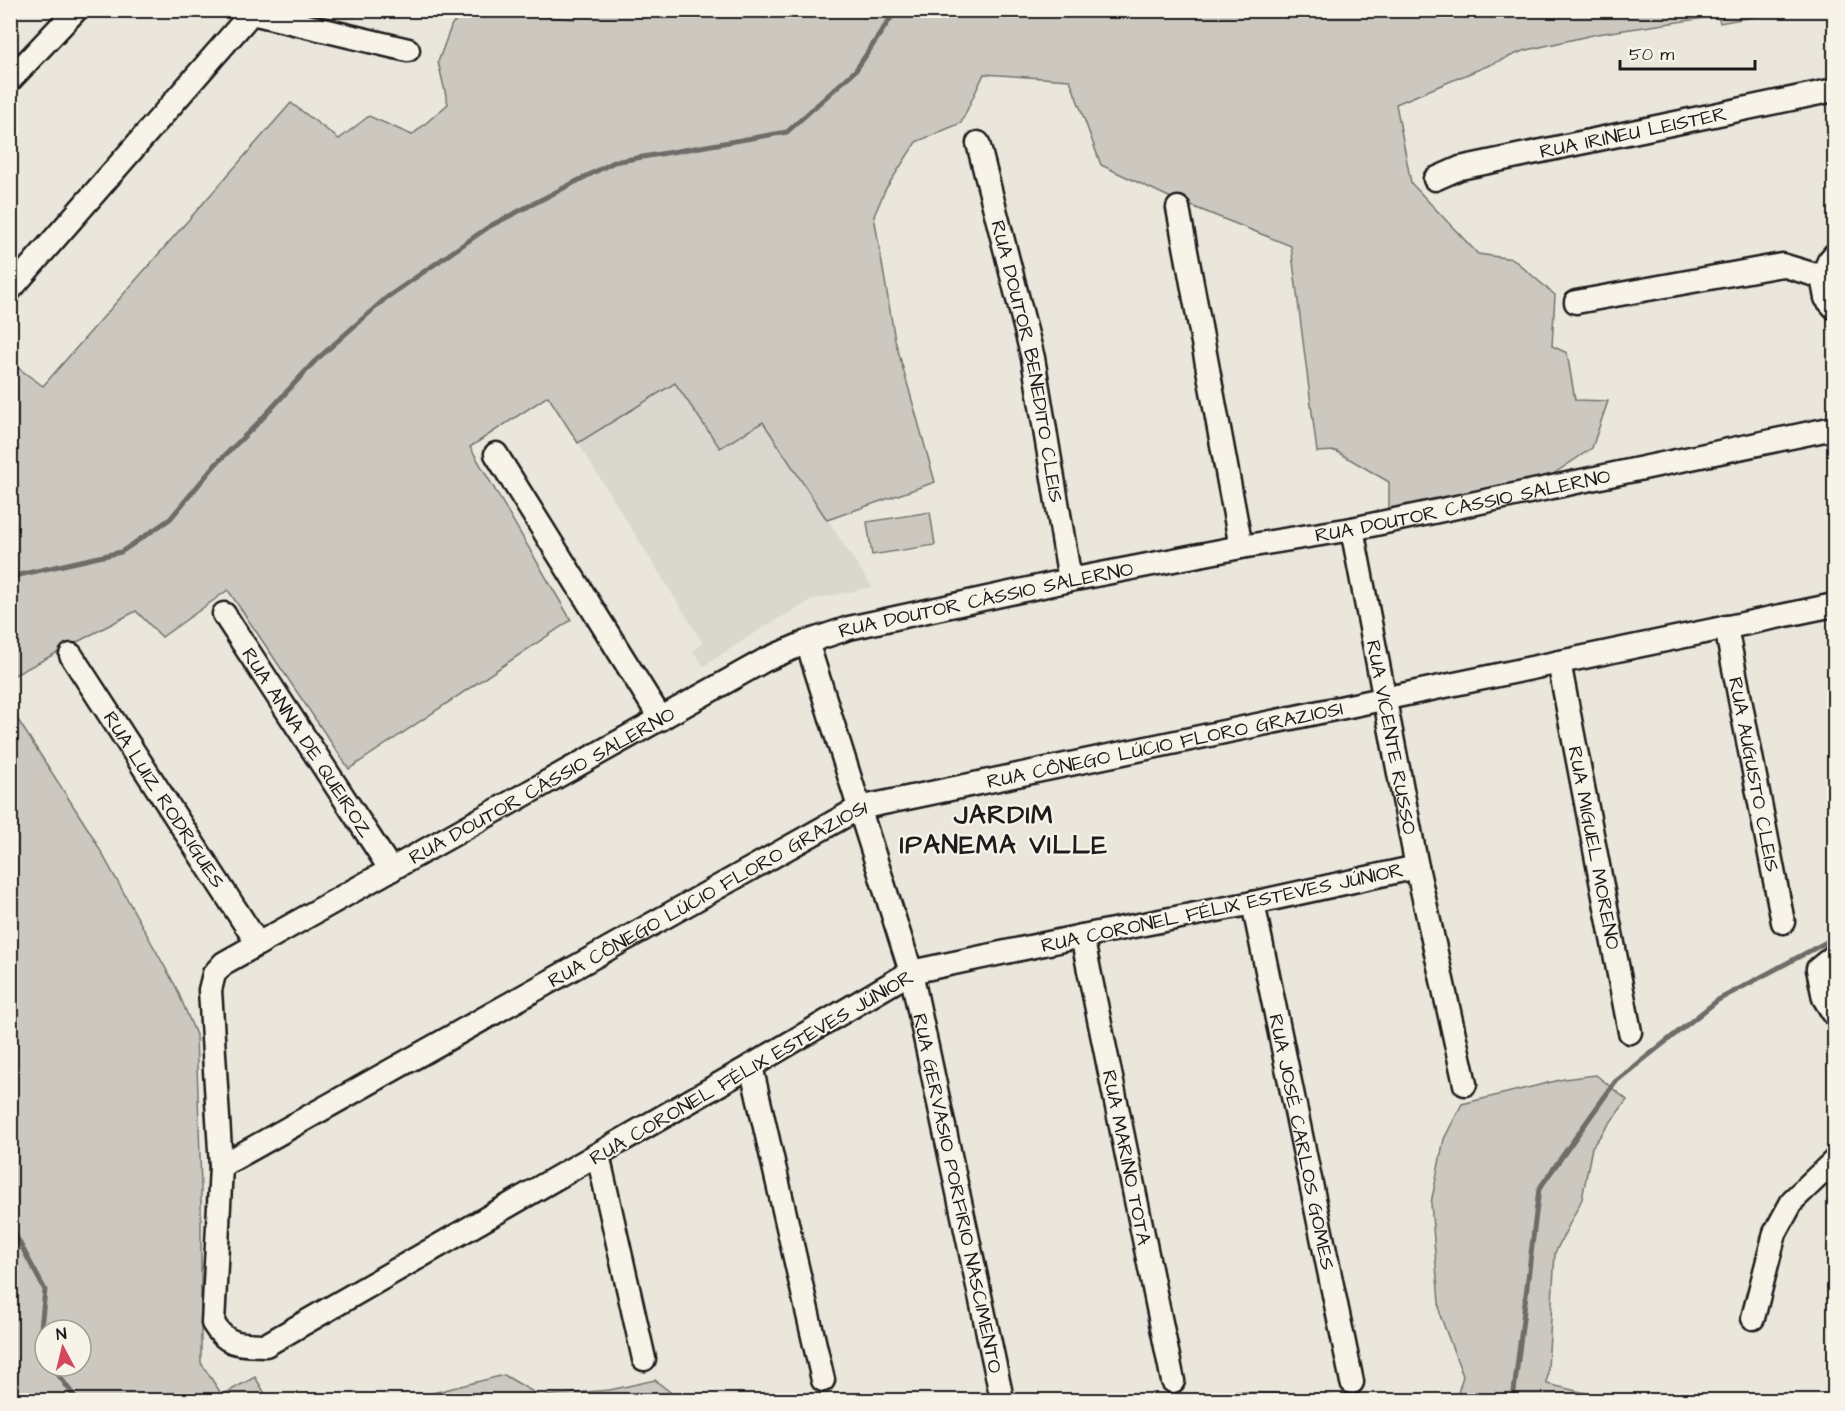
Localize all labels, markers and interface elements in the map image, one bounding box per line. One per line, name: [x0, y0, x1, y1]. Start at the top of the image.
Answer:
scale bar: [1620, 33, 1755, 71]
text: 50 m: [1629, 42, 1674, 67]
street label: RUA IRINEU LEISTER: [1537, 100, 1729, 166]
street label: RUA DOUTOR BENEDITO CLEIS: [983, 217, 1070, 505]
street label: RUA DOUTOR CÁSSIO SALERNO: [1313, 462, 1613, 550]
street label: RUA DOUTOR CÁSSIO SALERNO: [835, 555, 1136, 646]
street label: RUA VICENTE RUSSO: [1359, 638, 1423, 837]
street label: RUA ANNA DE QUEIROZ: [234, 642, 379, 843]
street label: RUA AUGUSTO CLEIS: [1721, 675, 1786, 874]
street label: RUA CÔNEGO LÚCIO FLORO GRAZIOSI: [984, 695, 1346, 796]
street label: RUA DOUTOR CÁSSIO SALERNO: [404, 700, 680, 872]
street label: RUA LUIZ RODRIGUES: [96, 706, 231, 894]
street label: RUA MIGUEL MORENO: [1560, 744, 1627, 952]
street label: RUA CÔNEGO LÚCIO FLORO GRAZIOSI: [543, 794, 871, 995]
district label: JARDIM IPANEMA VILLE: [900, 797, 1108, 863]
street label: RUA CORONEL FÉLIX ESTEVES JÚNIOR: [1039, 856, 1406, 960]
street label: RUA CORONEL FÉLIX ESTEVES JÚNIOR: [584, 963, 919, 1172]
street label: RUA GERVASIO PORFIRIO NASCIMENTO: [905, 1011, 1009, 1376]
street label: RUA JOSÉ CARLOS GOMES: [1261, 1012, 1342, 1273]
street label: RUA MARINO TOTA: [1095, 1068, 1158, 1248]
north arrow: [33, 1318, 93, 1378]
text: N: [55, 1323, 68, 1346]

